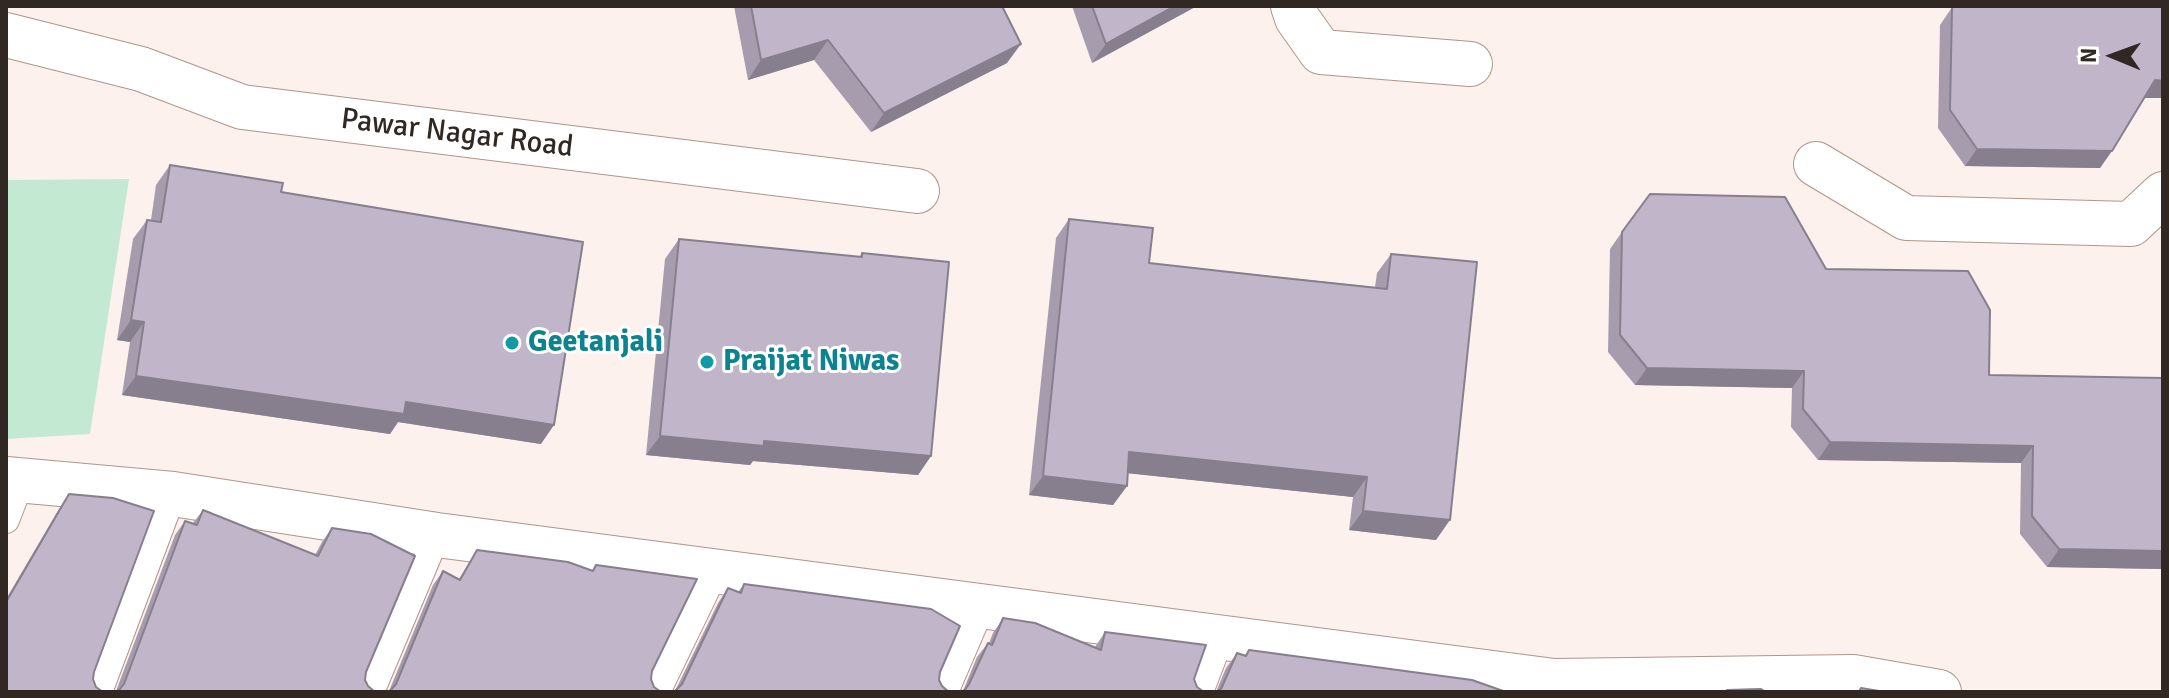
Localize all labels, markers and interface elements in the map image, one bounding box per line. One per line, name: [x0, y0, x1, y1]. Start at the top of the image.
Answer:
north arrow: [2073, 16, 2153, 96]
text: N: [2075, 48, 2102, 63]
street label: Pawar Nagar Road: [339, 102, 575, 166]
place label: Geetanjali: [528, 325, 663, 361]
marker: Geetanjali: [503, 334, 521, 352]
place label: Praijat Niwas: [723, 344, 899, 380]
marker: Praijat Niwas: [698, 353, 716, 371]

